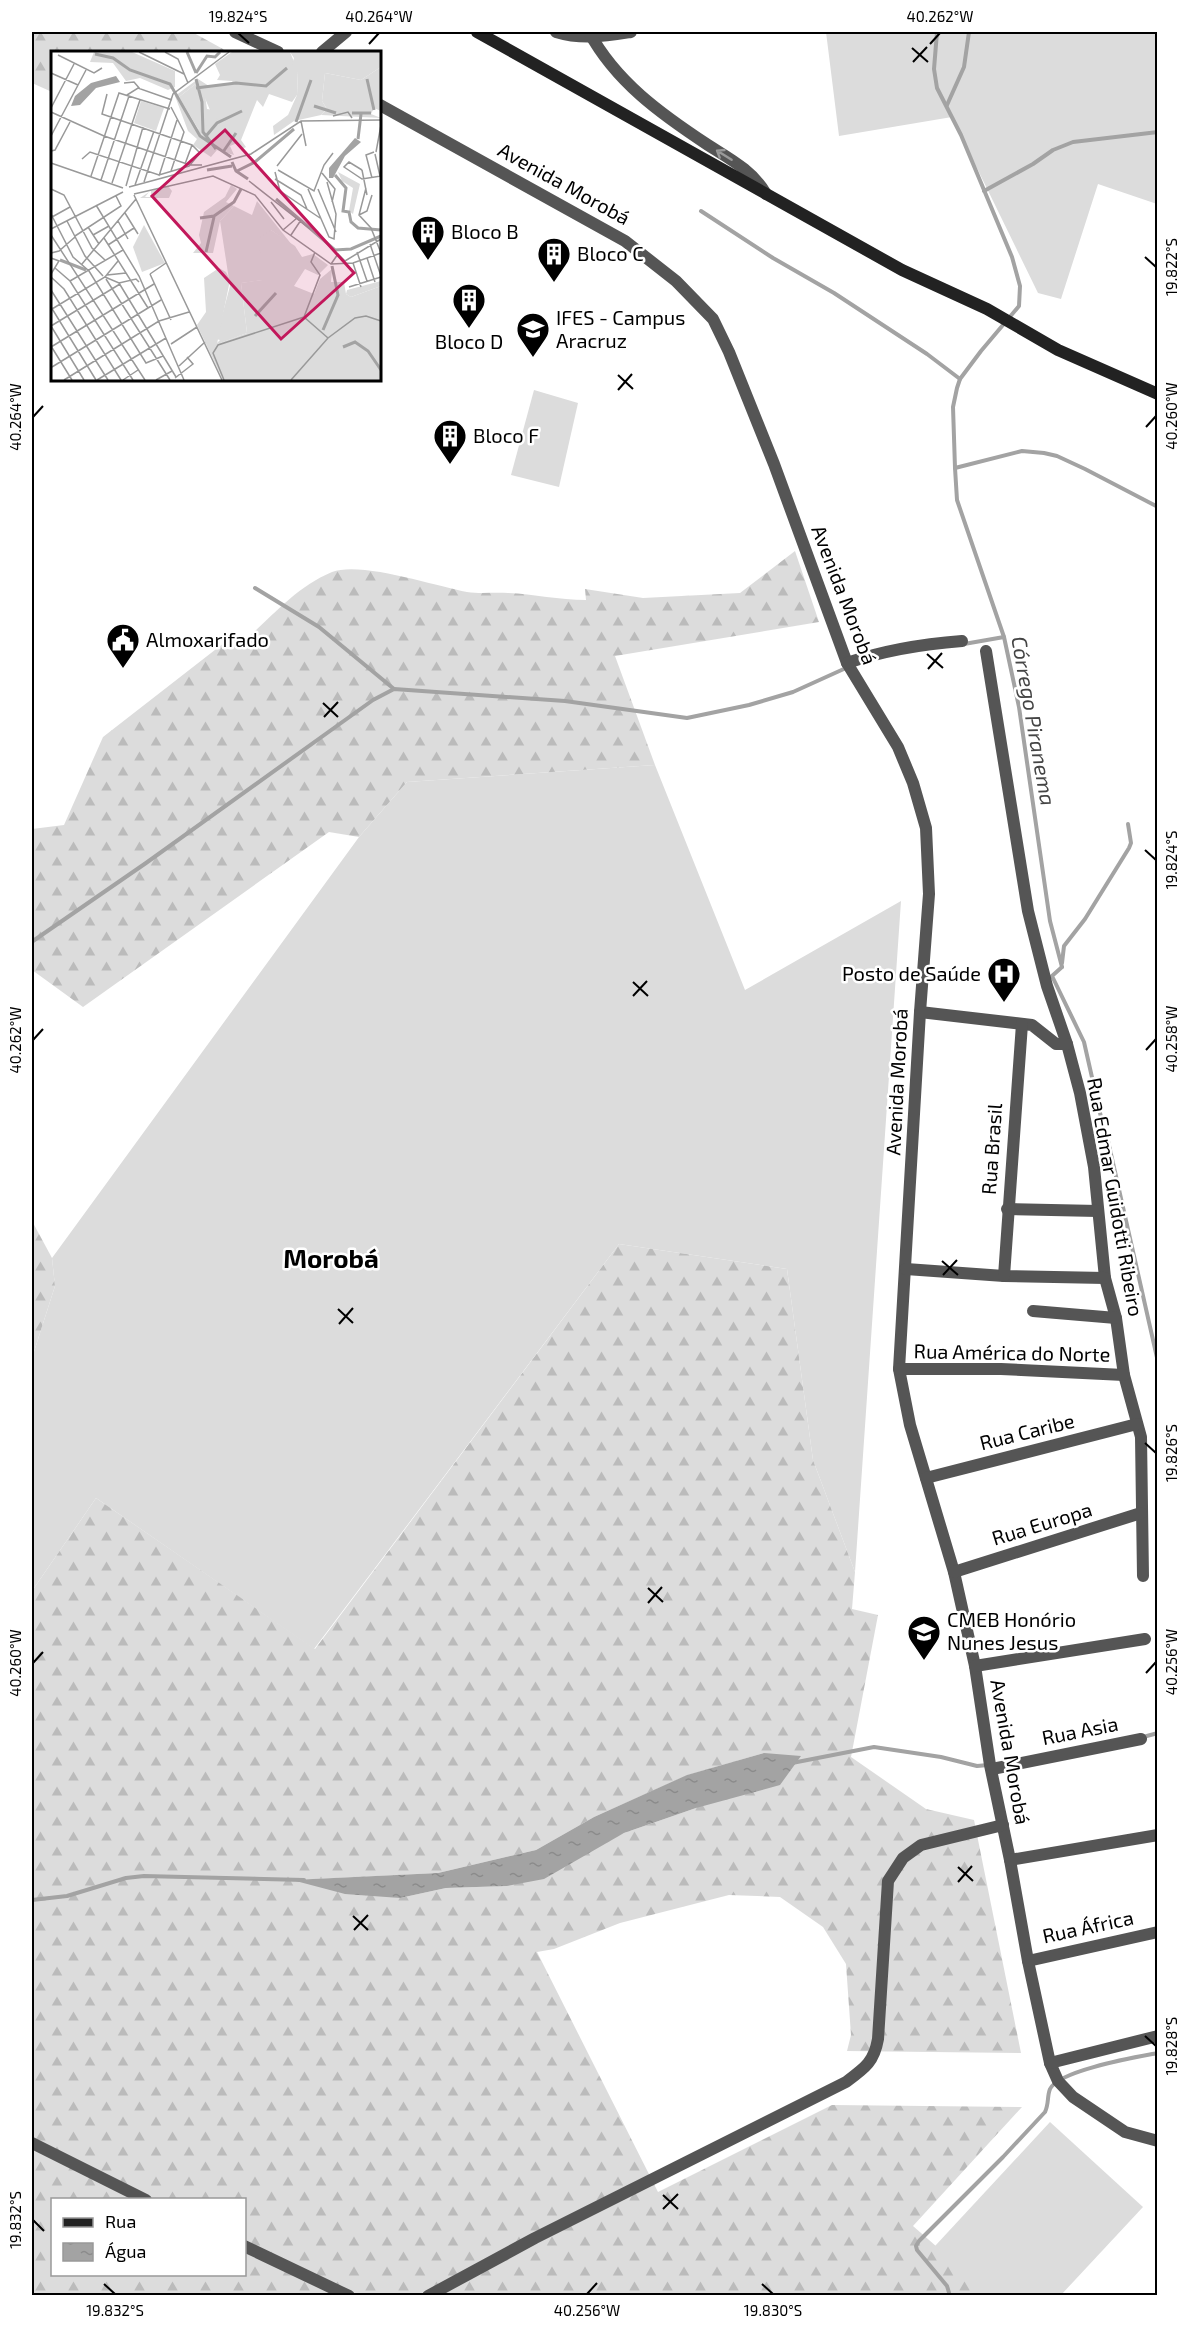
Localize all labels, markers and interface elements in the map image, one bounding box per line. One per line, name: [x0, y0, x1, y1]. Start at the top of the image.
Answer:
text: 19.824°S: [209, 7, 267, 25]
text: 40.264°W: [345, 7, 413, 25]
text: 40.262°W: [907, 7, 973, 25]
inset map: [51, 51, 381, 381]
street label: Avenida Morobá: [494, 137, 635, 229]
one-way arrow: [716, 149, 733, 162]
building icon: Bloco B: [410, 214, 446, 261]
place label: Bloco B: [451, 219, 519, 243]
building icon: Bloco C: [536, 236, 572, 283]
text: 19.822°S: [1162, 238, 1180, 296]
place label: Bloco C: [577, 241, 644, 265]
building icon: Bloco D: [451, 282, 487, 329]
place label: IFES - Campus Aracruz: [556, 305, 685, 352]
school or university icon: IFES - Campus Aracruz: [515, 311, 551, 358]
place label: Bloco D: [435, 329, 503, 353]
text: 40.260°W: [1162, 382, 1180, 450]
text: 40.264°W: [6, 383, 24, 451]
building icon: Bloco F: [432, 418, 468, 465]
place label: Bloco F: [473, 423, 539, 447]
street label: Avenida Morobá: [807, 522, 883, 668]
public building icon: Almoxarifado: [105, 622, 141, 669]
place label: Almoxarifado: [146, 627, 269, 651]
water label: Córrego Piranema: [1007, 634, 1062, 807]
text: 19.824°S: [1162, 831, 1180, 889]
hospital icon: Posto de Saúde: [986, 956, 1022, 1003]
place label: Posto de Saúde: [842, 961, 981, 985]
text: 40.258°W: [1162, 1006, 1180, 1072]
text: 40.262°W: [6, 1007, 24, 1073]
street label: Avenida Morobá: [880, 1008, 912, 1156]
street label: Rua Edmar Guidotti Ribeiro: [1083, 1075, 1149, 1318]
street label: Rua Brasil: [976, 1102, 1006, 1195]
district label: Morobá: [283, 1242, 379, 1273]
street label: Rua América do Norte: [913, 1338, 1111, 1366]
street label: Rua Caribe: [977, 1408, 1077, 1454]
text: 19.826°S: [1162, 1424, 1180, 1482]
street label: Rua Europa: [989, 1496, 1095, 1550]
place label: CMEB Honório Nunes Jesus: [947, 1607, 1076, 1654]
school or university icon: CMEB Honório Nunes Jesus: [906, 1614, 942, 1661]
text: 40.260°W: [6, 1629, 24, 1697]
text: 40.256°W: [1162, 1629, 1180, 1695]
street label: Avenida Morobá: [986, 1677, 1036, 1826]
street label: Rua Asia: [1040, 1711, 1120, 1749]
street label: Rua África: [1040, 1905, 1135, 1947]
text: 19.828°S: [1162, 2017, 1180, 2075]
text: 19.832°S: [6, 2191, 24, 2249]
legend: [51, 2198, 246, 2276]
text: Rua: [105, 2210, 136, 2232]
text: Água: [105, 2240, 146, 2262]
text: 19.832°S: [86, 2301, 144, 2319]
text: 40.256°W: [554, 2301, 620, 2319]
text: 19.830°S: [744, 2301, 802, 2319]

